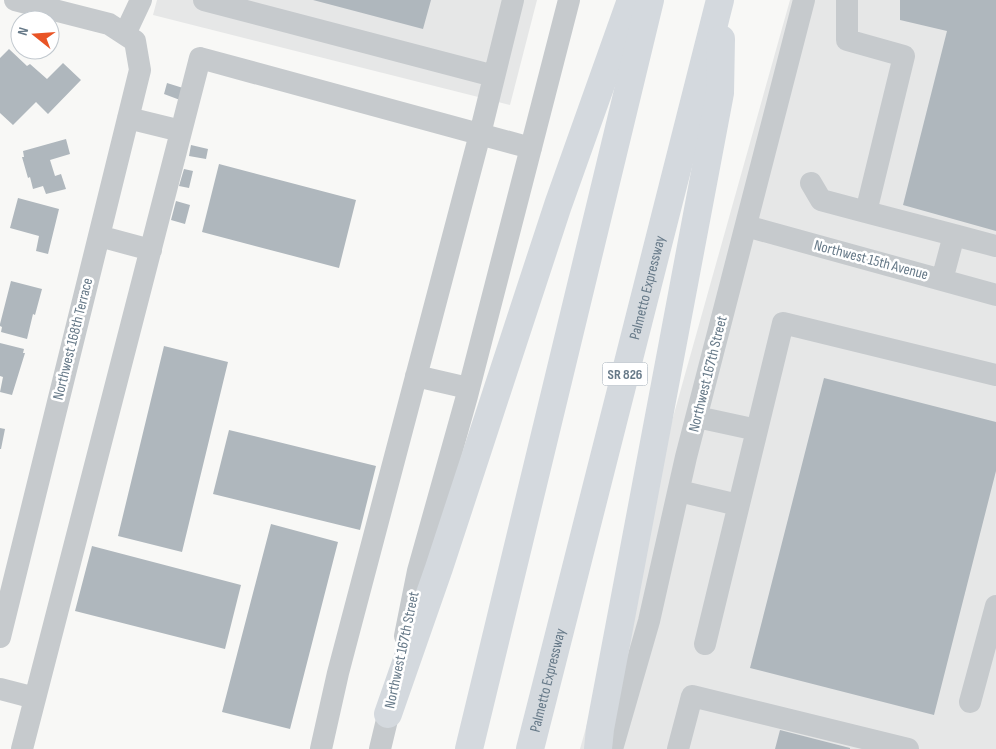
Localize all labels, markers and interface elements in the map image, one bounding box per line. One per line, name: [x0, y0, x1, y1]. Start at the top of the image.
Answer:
north arrow: [10, 10, 60, 60]
text: N: [14, 25, 32, 37]
street label: Palmetto Expressway: [625, 233, 669, 342]
street label: Northwest 15th Avenue: [812, 236, 930, 284]
street label: Northwest 168th Terrace: [49, 276, 97, 402]
street label: Northwest 167th Street: [684, 314, 732, 434]
road number: SR 826: [602, 362, 648, 386]
street label: Northwest 167th Street: [380, 589, 424, 710]
street label: Palmetto Expressway: [525, 626, 570, 734]

